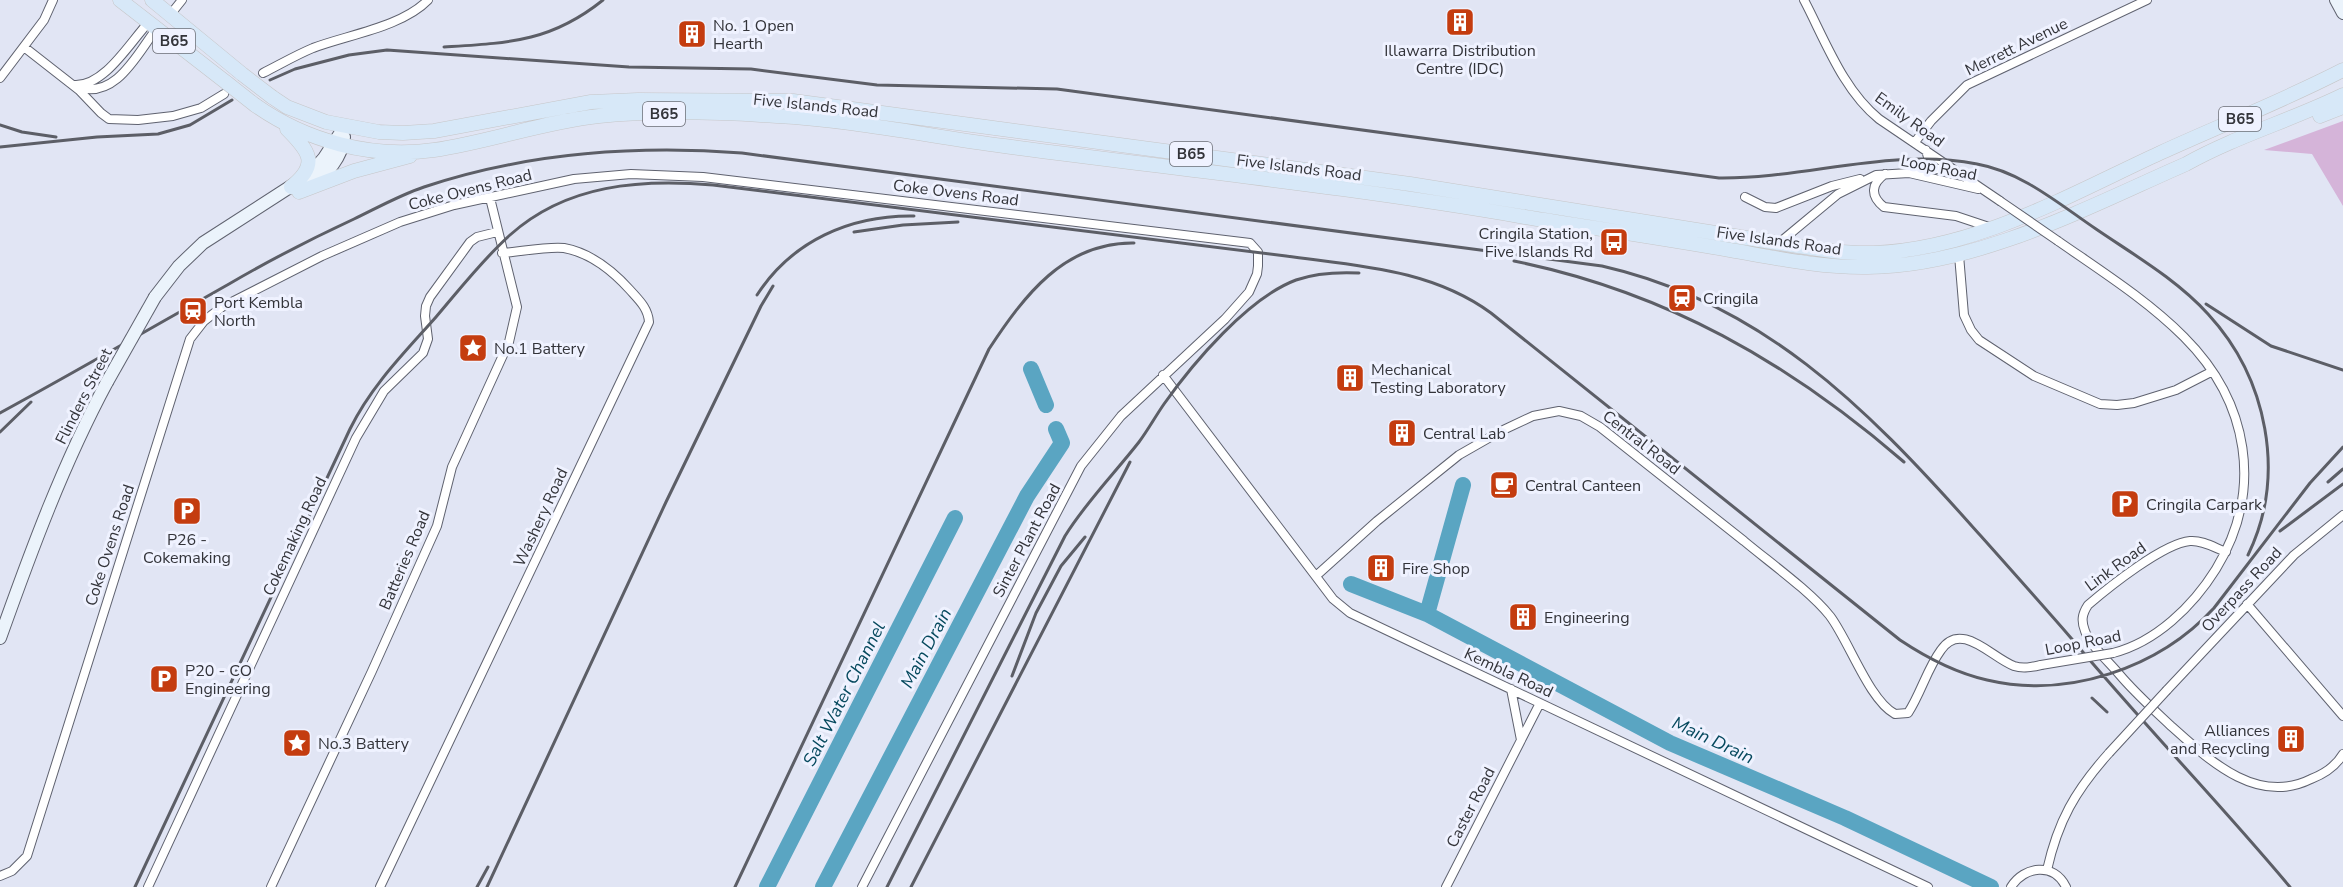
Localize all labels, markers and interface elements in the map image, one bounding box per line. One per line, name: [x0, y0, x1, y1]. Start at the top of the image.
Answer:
building icon: Illawarra Distribution Centre (IDC): [1444, 6, 1476, 38]
street label: Merrett Avenue: [1961, 13, 2071, 81]
place label: No. 1 Open Hearth: [713, 15, 794, 55]
building icon: No. 1 Open Hearth: [676, 18, 708, 50]
road number: B65: [153, 29, 195, 53]
place label: Illawarra Distribution Centre (IDC): [1384, 40, 1536, 80]
street label: Emily Road: [1870, 87, 1949, 152]
street label: Five Islands Road: [752, 88, 880, 124]
road number: B65: [643, 102, 685, 126]
road number: B65: [2219, 107, 2261, 131]
road number: B65: [1170, 142, 1212, 166]
street label: Five Islands Road: [1235, 149, 1363, 187]
street label: Loop Road: [1899, 150, 1979, 186]
street label: Coke Ovens Road: [406, 164, 534, 216]
street label: Coke Ovens Road: [892, 174, 1020, 212]
street label: Five Islands Road: [1715, 221, 1843, 261]
place label: Cringila Station, Five Islands Rd: [1478, 223, 1593, 263]
bus stop icon: Cringila Station, Five Islands Rd: [1598, 226, 1630, 258]
station icon: Cringila: [1666, 282, 1698, 314]
place label: Cringila: [1703, 288, 1759, 310]
place label: Port Kembla North: [214, 292, 303, 332]
station icon: Port Kembla North: [177, 295, 209, 327]
place icon: No.1 Battery: [457, 332, 489, 364]
place label: No.1 Battery: [494, 338, 586, 360]
street label: Flinders Street: [50, 344, 118, 448]
place label: Mechanical Testing Laboratory: [1371, 359, 1507, 399]
building icon: Mechanical Testing Laboratory: [1334, 362, 1366, 394]
street label: Central Road: [1598, 405, 1685, 480]
building icon: Central Lab: [1386, 417, 1418, 449]
place label: Central Lab: [1423, 423, 1506, 445]
street label: Washery Road: [508, 465, 573, 570]
cafe icon: Central Canteen: [1488, 469, 1520, 501]
street label: Cokemaking Road: [258, 473, 332, 600]
place label: Central Canteen: [1525, 475, 1641, 497]
street label: Sinter Plant Road: [988, 480, 1066, 601]
street label: Coke Ovens Road: [80, 482, 140, 609]
parking icon: Cringila Carpark: [2109, 488, 2141, 520]
place label: Cringila Carpark: [2146, 494, 2263, 516]
parking icon: P26 - Cokemaking: [171, 495, 203, 527]
street label: Batteries Road: [374, 507, 436, 613]
place label: P26 - Cokemaking: [143, 529, 231, 569]
street label: Link Road: [2080, 537, 2151, 597]
street label: Overpass Road: [2196, 542, 2287, 637]
building icon: Fire Shop: [1365, 552, 1397, 584]
place label: Fire Shop: [1402, 558, 1470, 580]
building icon: Engineering: [1507, 601, 1539, 633]
water label: Main Drain: [895, 604, 957, 692]
place label: Engineering: [1544, 607, 1630, 629]
water label: Salt Water Channel: [797, 618, 891, 770]
street label: Loop Road: [2043, 625, 2123, 661]
street label: Kembla Road: [1460, 643, 1557, 703]
place label: P20 - CO Engineering: [185, 660, 271, 700]
parking icon: P20 - CO Engineering: [148, 663, 180, 695]
water label: Main Drain: [1668, 711, 1758, 769]
place label: Alliances and Recycling: [2170, 720, 2270, 760]
building icon: Alliances and Recycling: [2275, 723, 2307, 755]
place icon: No.3 Battery: [281, 727, 313, 759]
place label: No.3 Battery: [318, 733, 410, 755]
street label: Caster Road: [1441, 763, 1501, 852]

